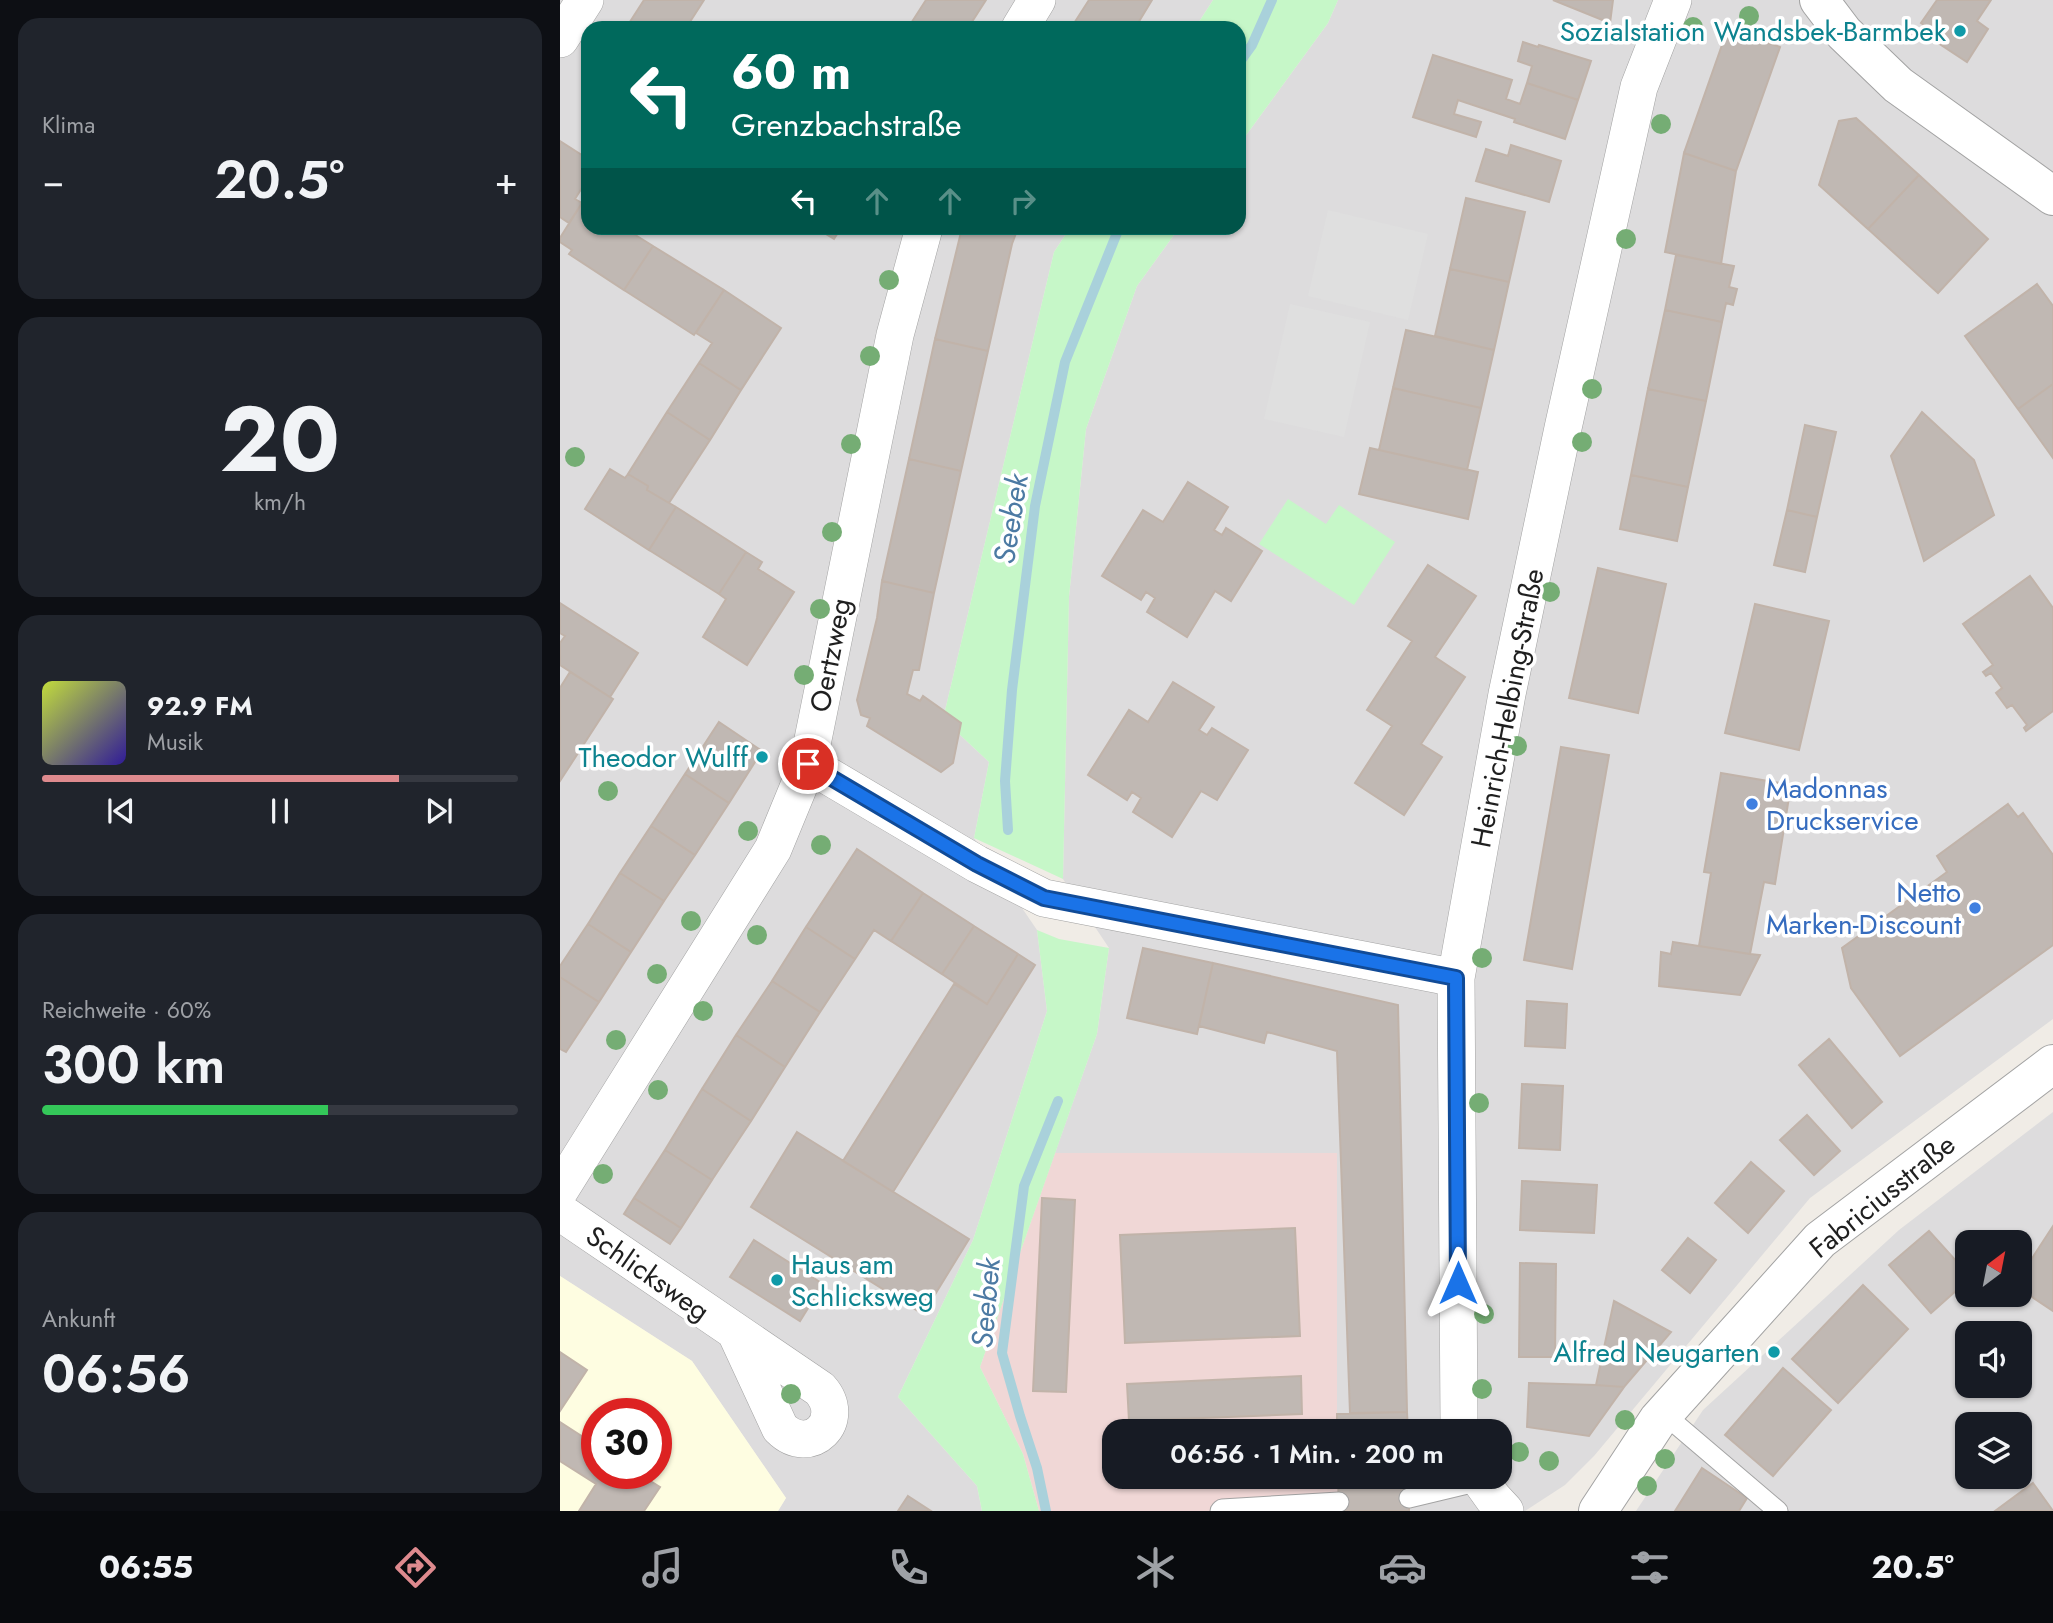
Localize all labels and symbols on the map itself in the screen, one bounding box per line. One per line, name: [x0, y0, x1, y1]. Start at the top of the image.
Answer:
place label: Sozialstation Wandsbek-Barmbek: [1560, 11, 1947, 52]
marker: Sozialstation Wandsbek-Barmbek: [1952, 23, 1968, 39]
water label: Seebek: [982, 470, 1039, 567]
street label: Heinrich-Helbing-Straße: [1460, 565, 1555, 851]
street label: Oertzweg: [799, 595, 862, 716]
pin: [778, 734, 838, 794]
place label: Theodor Wulff: [578, 737, 749, 778]
marker: Theodor Wulff: [754, 749, 770, 765]
place label: Madonnas Druckservice: [1766, 768, 1919, 841]
marker: Madonnas Druckservice: [1744, 796, 1760, 812]
place label: Netto Marken-Discount: [1766, 872, 1961, 945]
marker: Netto Marken-Discount: [1967, 900, 1983, 916]
street label: Fabriciusstraße: [1800, 1125, 1964, 1268]
street label: Schlicksweg: [577, 1216, 718, 1331]
north arrow: [1955, 1230, 2032, 1307]
place label: Haus am Schlicksweg: [791, 1244, 934, 1317]
position arrow: [1421, 1246, 1495, 1320]
water label: Seebek: [960, 1255, 1011, 1350]
marker: Haus am Schlicksweg: [769, 1272, 785, 1288]
place label: Alfred Neugarten: [1553, 1332, 1760, 1373]
marker: Alfred Neugarten: [1766, 1344, 1782, 1360]
speed limit sign: 30: [581, 1398, 672, 1489]

